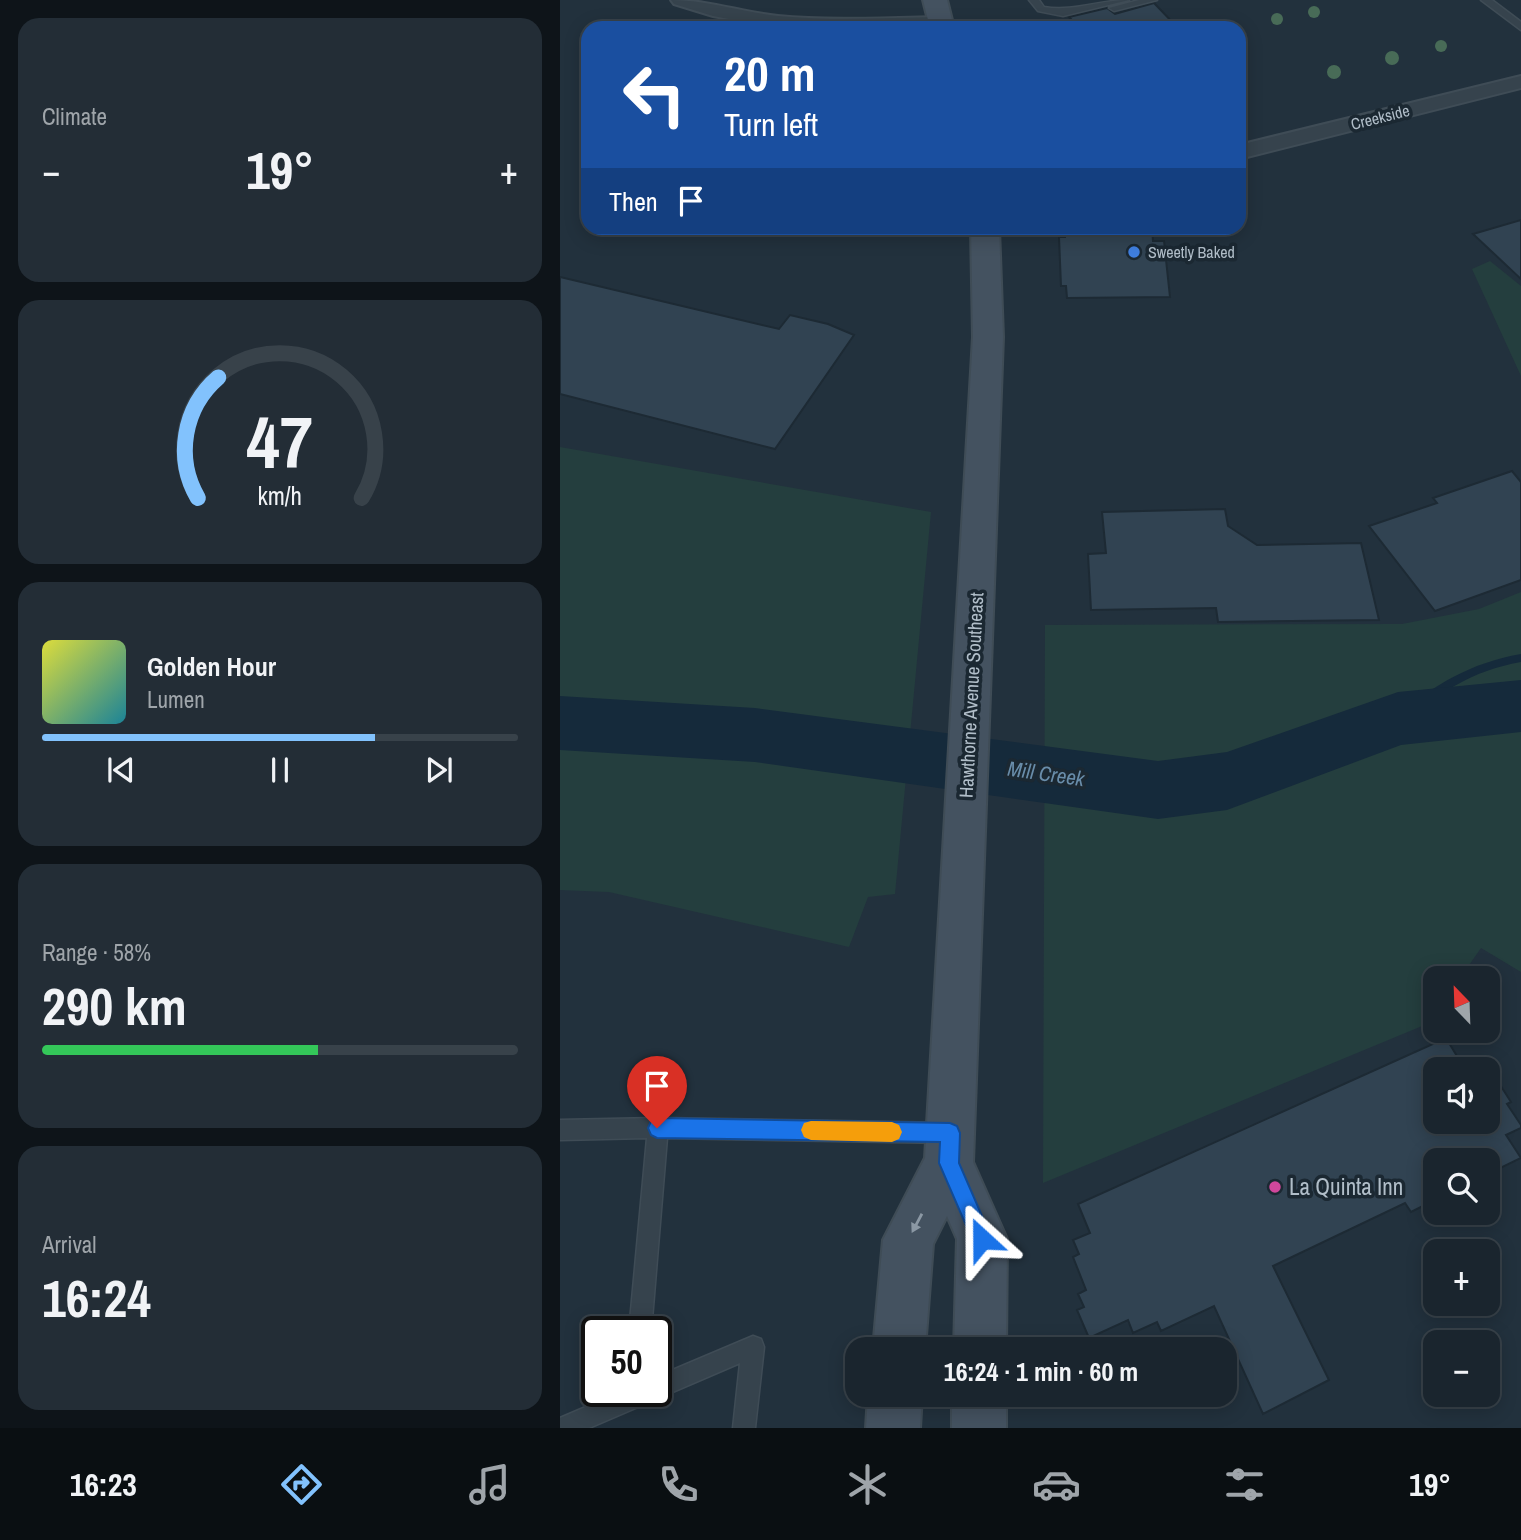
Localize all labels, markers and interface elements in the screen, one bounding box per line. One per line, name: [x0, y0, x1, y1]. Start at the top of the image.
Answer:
text: 20 m: [724, 40, 816, 106]
icon: left: [609, 49, 700, 140]
street label: Creekside: [1348, 99, 1412, 135]
text: Climate: [42, 101, 107, 132]
text: Turn left: [724, 103, 818, 146]
text: 19°: [246, 135, 314, 205]
text: −: [42, 145, 60, 196]
text: +: [500, 145, 518, 196]
icon: arrive: [672, 182, 710, 220]
text: Then: [609, 184, 658, 219]
place label: Sweetly Baked: [1148, 241, 1235, 263]
marker: Sweetly Baked: [1126, 244, 1142, 260]
text: 47: [247, 393, 313, 491]
text: km/h: [258, 479, 302, 513]
street label: Hawthorne Avenue Southeast: [953, 591, 989, 798]
text: Golden Hour: [147, 649, 276, 684]
text: Lumen: [147, 684, 205, 715]
icon: previous: [102, 751, 140, 789]
icon: pause: [261, 751, 299, 789]
icon: next: [420, 751, 458, 789]
water label: Mill Creek: [1006, 754, 1088, 793]
text: Range · 58%: [42, 937, 151, 968]
north arrow: [1423, 966, 1500, 1043]
map controls: [1423, 966, 1500, 1407]
text: 290 km: [42, 971, 187, 1041]
pin: [627, 1056, 687, 1128]
button: sound: [1423, 1057, 1500, 1134]
icon: arrive: [638, 1067, 676, 1105]
button: search: [1423, 1148, 1500, 1225]
place label: La Quinta Inn: [1289, 1171, 1403, 1202]
marker: La Quinta Inn: [1267, 1179, 1283, 1195]
position arrow: [945, 1202, 1019, 1276]
one-way arrow: [911, 1214, 923, 1233]
text: Arrival: [42, 1229, 97, 1260]
button: +: [1423, 1239, 1500, 1316]
text: 16:24: [42, 1263, 151, 1333]
speed limit sign: 50: [581, 1316, 672, 1407]
button: −: [1423, 1330, 1500, 1407]
text: 16:24 · 1 min · 60 m: [944, 1354, 1138, 1389]
icon: directions: [277, 1460, 326, 1509]
icon: music: [465, 1460, 514, 1509]
icon: phone: [654, 1460, 703, 1509]
icon: climate: [843, 1460, 892, 1509]
icon: car: [1032, 1460, 1081, 1509]
icon: filters: [1220, 1460, 1269, 1509]
text: 16:23: [70, 1463, 137, 1506]
text: 19°: [1409, 1463, 1451, 1506]

